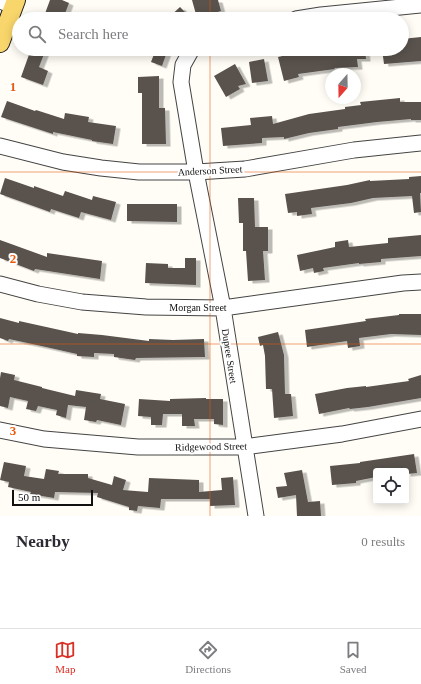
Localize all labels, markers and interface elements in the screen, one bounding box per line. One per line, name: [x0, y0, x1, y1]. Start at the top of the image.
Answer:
search box: [12, 12, 409, 56]
icon: search: [26, 23, 48, 45]
text: Search here: [58, 26, 128, 42]
north arrow: [325, 68, 361, 104]
text: 1: [10, 79, 16, 94]
street label: Anderson Street: [177, 163, 243, 178]
text: 2: [10, 251, 16, 266]
street label: Morgan Street: [169, 302, 227, 313]
street label: Dupree Street: [220, 328, 239, 384]
text: 3: [10, 423, 17, 438]
street label: Ridgewood Street: [175, 440, 247, 453]
map controls: [373, 468, 409, 504]
button: locate: [373, 468, 409, 504]
scale bar: [12, 488, 93, 507]
text: 50 m: [18, 491, 40, 503]
text: Nearby: [16, 532, 70, 551]
text: 0 results: [361, 534, 405, 549]
tab: Map: [54, 639, 76, 675]
tab: Directions: [185, 639, 231, 675]
tab: Saved: [340, 639, 367, 675]

